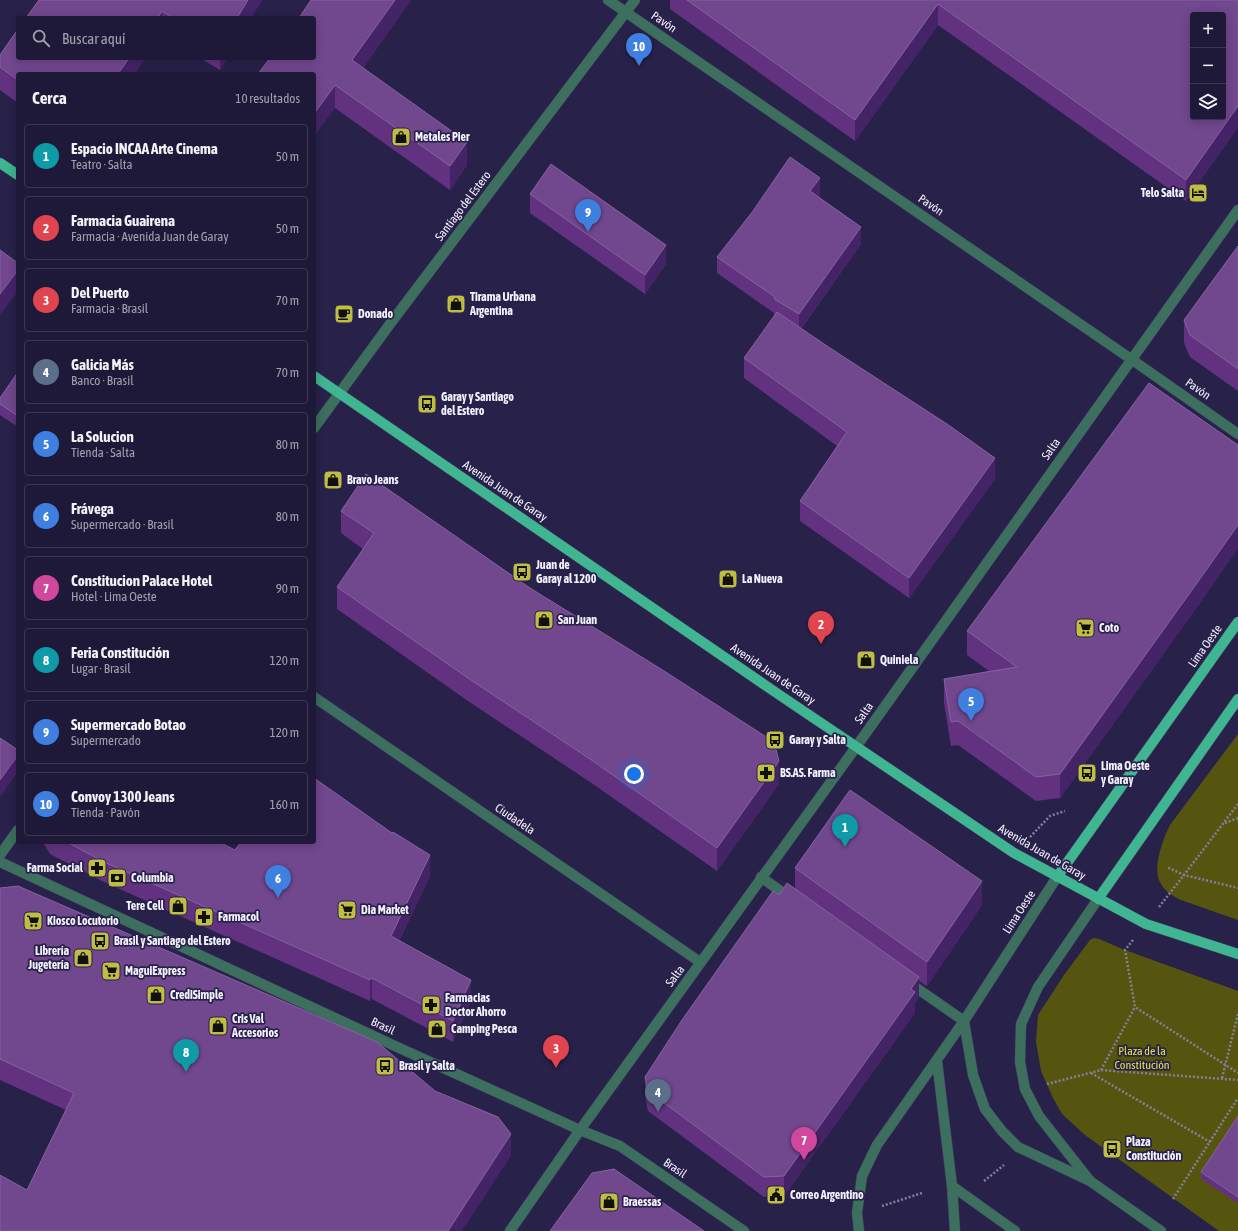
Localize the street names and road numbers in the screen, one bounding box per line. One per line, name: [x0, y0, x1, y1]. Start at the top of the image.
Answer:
street label: Pavón: [649, 9, 679, 35]
street label: Santiago del Estero: [432, 168, 494, 244]
street label: Pavón: [916, 192, 946, 218]
street label: Pavón: [1183, 375, 1213, 403]
street label: Salta: [1039, 436, 1063, 462]
street label: Avenida Juan de Garay: [460, 458, 550, 524]
street label: Lima Oeste: [1185, 622, 1225, 670]
street label: Avenida Juan de Garay: [728, 641, 818, 707]
street label: Salta: [852, 700, 876, 726]
street label: Ciudadela: [492, 801, 538, 837]
street label: Avenida Juan de Garay: [996, 821, 1088, 883]
street label: Lima Oeste: [1000, 888, 1038, 936]
street label: Salta: [663, 963, 687, 989]
street label: Brasil: [369, 1014, 398, 1038]
street label: Brasil: [661, 1155, 690, 1181]

